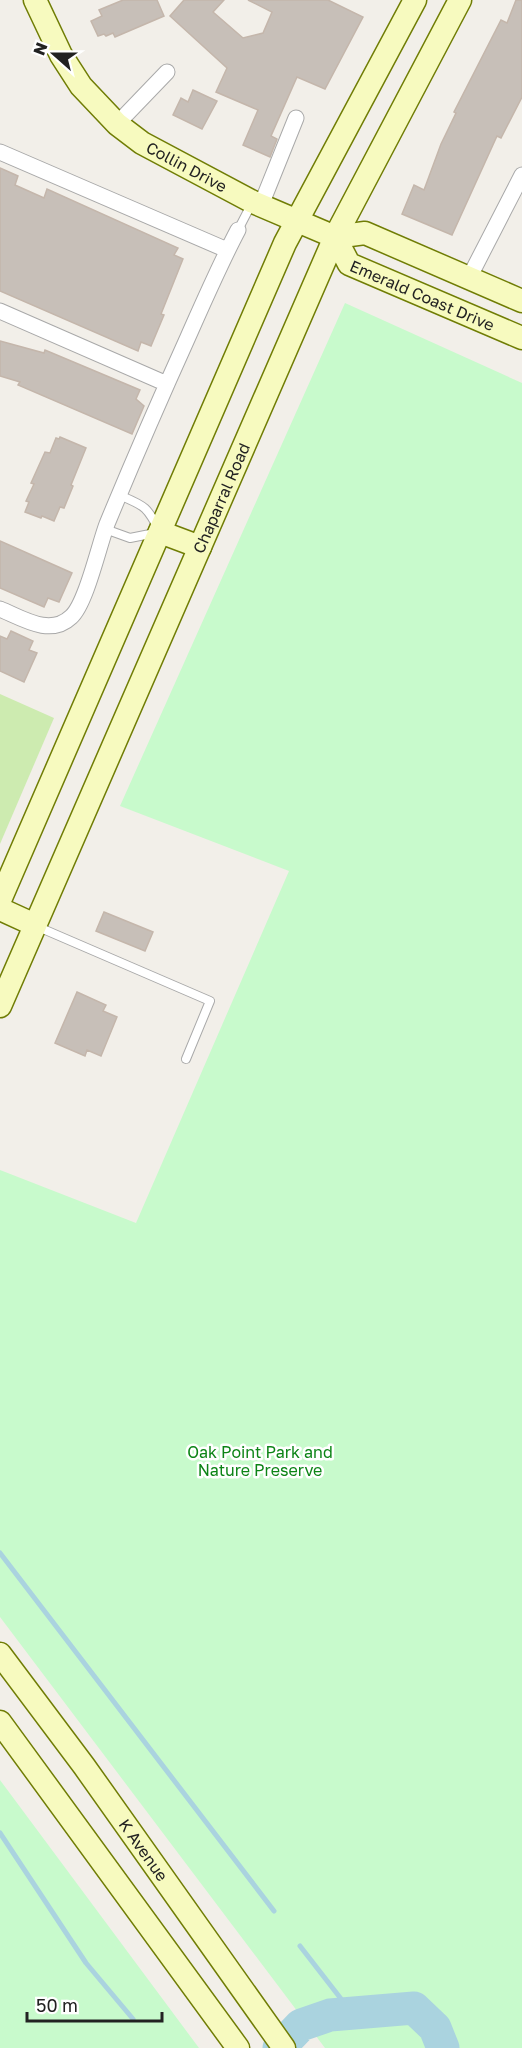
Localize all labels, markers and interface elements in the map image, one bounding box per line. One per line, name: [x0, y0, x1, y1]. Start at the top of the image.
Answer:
north arrow: [24, 24, 84, 84]
text: N: [28, 39, 52, 58]
street label: Collin Drive: [143, 137, 230, 196]
street label: Emerald Coast Drive: [347, 256, 498, 335]
street label: Chaparral Road: [188, 440, 254, 556]
park label: Oak Point Park and Nature Preserve: [187, 1442, 333, 1480]
street label: K Avenue: [115, 1815, 172, 1885]
scale bar: [27, 1985, 162, 2023]
text: 50 m: [36, 1994, 78, 2016]

